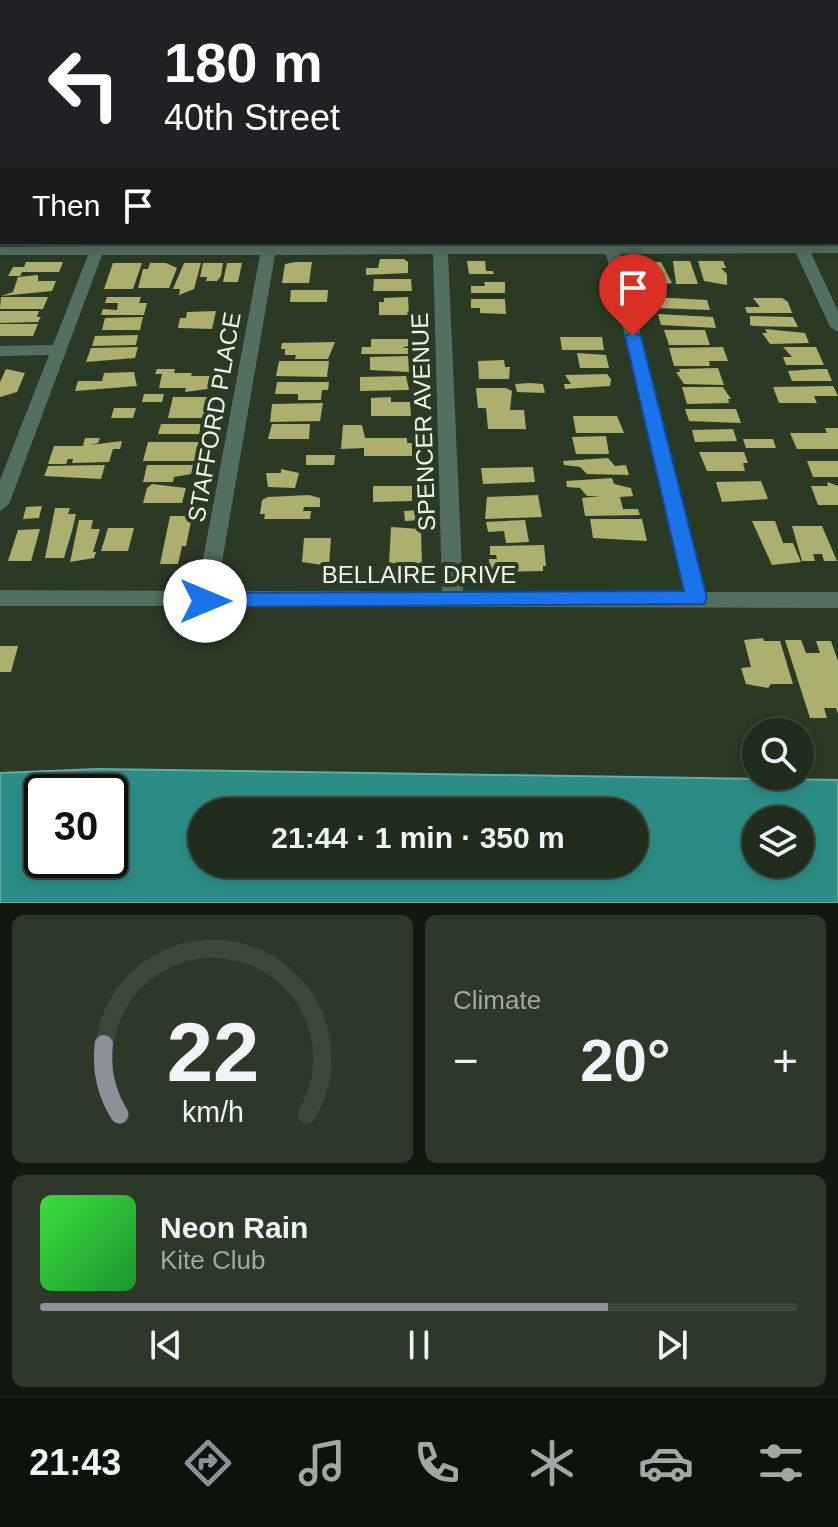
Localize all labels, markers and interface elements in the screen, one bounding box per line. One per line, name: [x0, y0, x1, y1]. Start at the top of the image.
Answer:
text: 180 m: [164, 31, 323, 94]
icon: left: [32, 32, 136, 136]
text: 40th Street: [164, 97, 340, 138]
icon: arrive: [116, 184, 160, 228]
text: Then: [32, 189, 100, 222]
pin: [599, 254, 667, 336]
icon: arrive: [611, 266, 655, 310]
street label: STAFFORD PLACE: [182, 310, 246, 524]
street label: SPENCER AVENUE: [406, 312, 440, 532]
position arrow: [163, 559, 247, 643]
street label: BELLAIRE DRIVE: [322, 561, 516, 588]
map controls: [742, 718, 814, 878]
button: search: [742, 718, 814, 790]
speed limit sign: 30: [24, 774, 128, 878]
button: layers: [742, 806, 814, 878]
text: 21:44 · 1 min · 350 m: [271, 821, 565, 854]
text: Climate: [453, 985, 541, 1015]
text: 22: [166, 1006, 259, 1099]
text: 20°: [580, 1027, 671, 1094]
text: −: [453, 1036, 479, 1085]
text: +: [772, 1036, 798, 1085]
text: km/h: [182, 1096, 243, 1128]
text: Neon Rain: [160, 1211, 308, 1244]
text: Kite Club: [160, 1245, 266, 1275]
icon: previous: [144, 1323, 188, 1367]
icon: pause: [397, 1323, 441, 1367]
icon: next: [650, 1323, 694, 1367]
icon: directions: [180, 1435, 236, 1491]
icon: music: [294, 1435, 350, 1491]
icon: phone: [409, 1435, 465, 1491]
icon: climate: [524, 1435, 580, 1491]
icon: car: [638, 1435, 694, 1491]
icon: filters: [753, 1435, 809, 1491]
text: 21:43: [29, 1442, 121, 1483]

